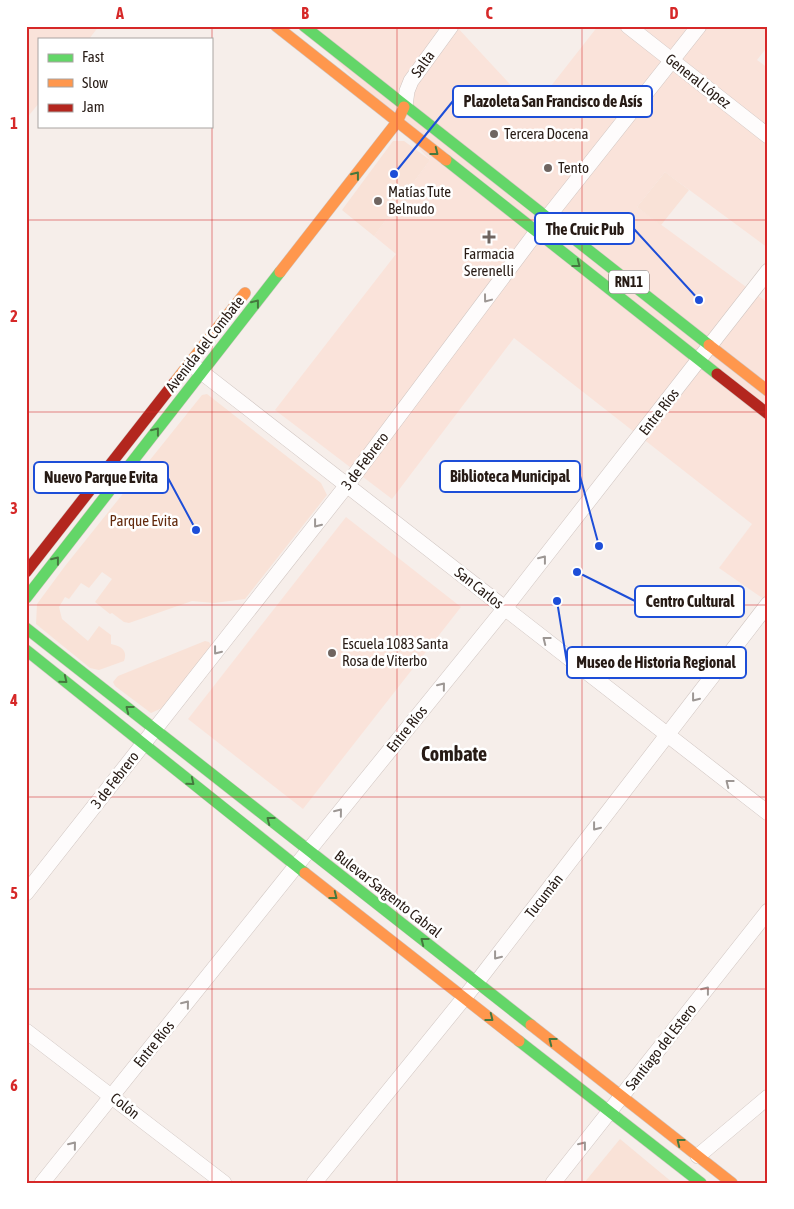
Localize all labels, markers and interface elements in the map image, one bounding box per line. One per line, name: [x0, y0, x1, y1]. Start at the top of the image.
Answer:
text: A: [115, 4, 124, 22]
text: B: [301, 4, 309, 22]
text: C: [485, 4, 493, 22]
text: D: [670, 4, 679, 22]
legend: [38, 38, 212, 128]
street label: Salta: [407, 47, 438, 80]
text: Fast: [82, 48, 104, 65]
street label: General López: [662, 50, 735, 112]
text: Slow: [82, 74, 108, 91]
callout: Plazoleta San Francisco de Asís: [453, 86, 652, 117]
text: Plazoleta San Francisco de Asís: [464, 92, 643, 110]
text: Jam: [82, 98, 105, 115]
text: 1: [10, 114, 18, 132]
place label: Tercera Docena: [504, 125, 589, 142]
marker: Tercera Docena: [488, 128, 500, 140]
one-way arrow: [430, 147, 439, 156]
place label: Tento: [558, 159, 589, 176]
marker: Tento: [542, 162, 554, 174]
one-way arrow: [350, 172, 358, 181]
place label: Matías Tute Belnudo: [388, 183, 451, 217]
marker: Matías Tute Belnudo: [372, 195, 384, 207]
callout: The Cruic Pub: [535, 213, 634, 244]
text: The Cruic Pub: [546, 220, 625, 238]
marker: Farmacia Serenelli: [483, 231, 495, 243]
place label: Farmacia Serenelli: [464, 245, 514, 279]
one-way arrow: [571, 258, 580, 267]
road number: RN11: [609, 270, 649, 294]
street label: Avenida del Combate: [162, 292, 247, 395]
one-way arrow: [484, 293, 492, 302]
one-way arrow: [250, 299, 259, 309]
text: 2: [10, 307, 18, 325]
street label: Entre Ríos: [635, 385, 682, 438]
one-way arrow: [150, 428, 159, 437]
street label: 3 de Febrero: [338, 429, 392, 493]
callout: Biblioteca Municipal: [440, 461, 580, 492]
callout: Nuevo Parque Evita: [34, 462, 168, 493]
text: Biblioteca Municipal: [450, 467, 571, 485]
text: Nuevo Parque Evita: [44, 468, 158, 486]
text: 3: [10, 499, 18, 517]
park label: Parque Evita: [110, 512, 179, 529]
one-way arrow: [315, 518, 323, 527]
one-way arrow: [538, 556, 546, 565]
one-way arrow: [51, 557, 59, 566]
street label: San Carlos: [452, 563, 507, 612]
callout: Centro Cultural: [635, 586, 744, 617]
text: Centro Cultural: [646, 592, 735, 610]
place label: Escuela 1083 Santa Rosa de Viterbo: [342, 635, 448, 669]
one-way arrow: [542, 637, 552, 646]
one-way arrow: [214, 645, 222, 654]
marker: Escuela 1083 Santa Rosa de Viterbo: [326, 647, 338, 659]
callout: Museo de Historia Regional: [567, 647, 746, 678]
text: Museo de Historia Regional: [576, 653, 736, 671]
one-way arrow: [58, 675, 67, 683]
one-way arrow: [436, 683, 444, 692]
text: 4: [9, 691, 18, 709]
one-way arrow: [693, 692, 701, 701]
street label: Entre Ríos: [383, 702, 430, 755]
one-way arrow: [126, 706, 135, 714]
district label: Combate: [421, 742, 487, 765]
street label: 3 de Febrero: [87, 748, 142, 812]
one-way arrow: [185, 777, 194, 785]
one-way arrow: [726, 781, 735, 789]
one-way arrow: [334, 809, 342, 818]
one-way arrow: [266, 817, 276, 826]
one-way arrow: [594, 821, 602, 830]
street label: Bulevar Sargento Cabral: [331, 847, 445, 941]
street label: Tucumán: [521, 870, 566, 921]
text: 5: [10, 884, 18, 902]
one-way arrow: [328, 891, 337, 899]
one-way arrow: [420, 938, 430, 947]
one-way arrow: [495, 950, 503, 959]
one-way arrow: [700, 987, 708, 996]
street label: Santiago del Estero: [622, 1000, 700, 1093]
one-way arrow: [180, 1001, 189, 1010]
one-way arrow: [484, 1012, 493, 1020]
street label: Entre Ríos: [130, 1017, 177, 1070]
one-way arrow: [549, 1039, 558, 1047]
text: 6: [10, 1076, 18, 1094]
street label: Colón: [107, 1089, 143, 1122]
one-way arrow: [677, 1139, 686, 1147]
one-way arrow: [578, 1141, 587, 1150]
one-way arrow: [68, 1142, 76, 1151]

